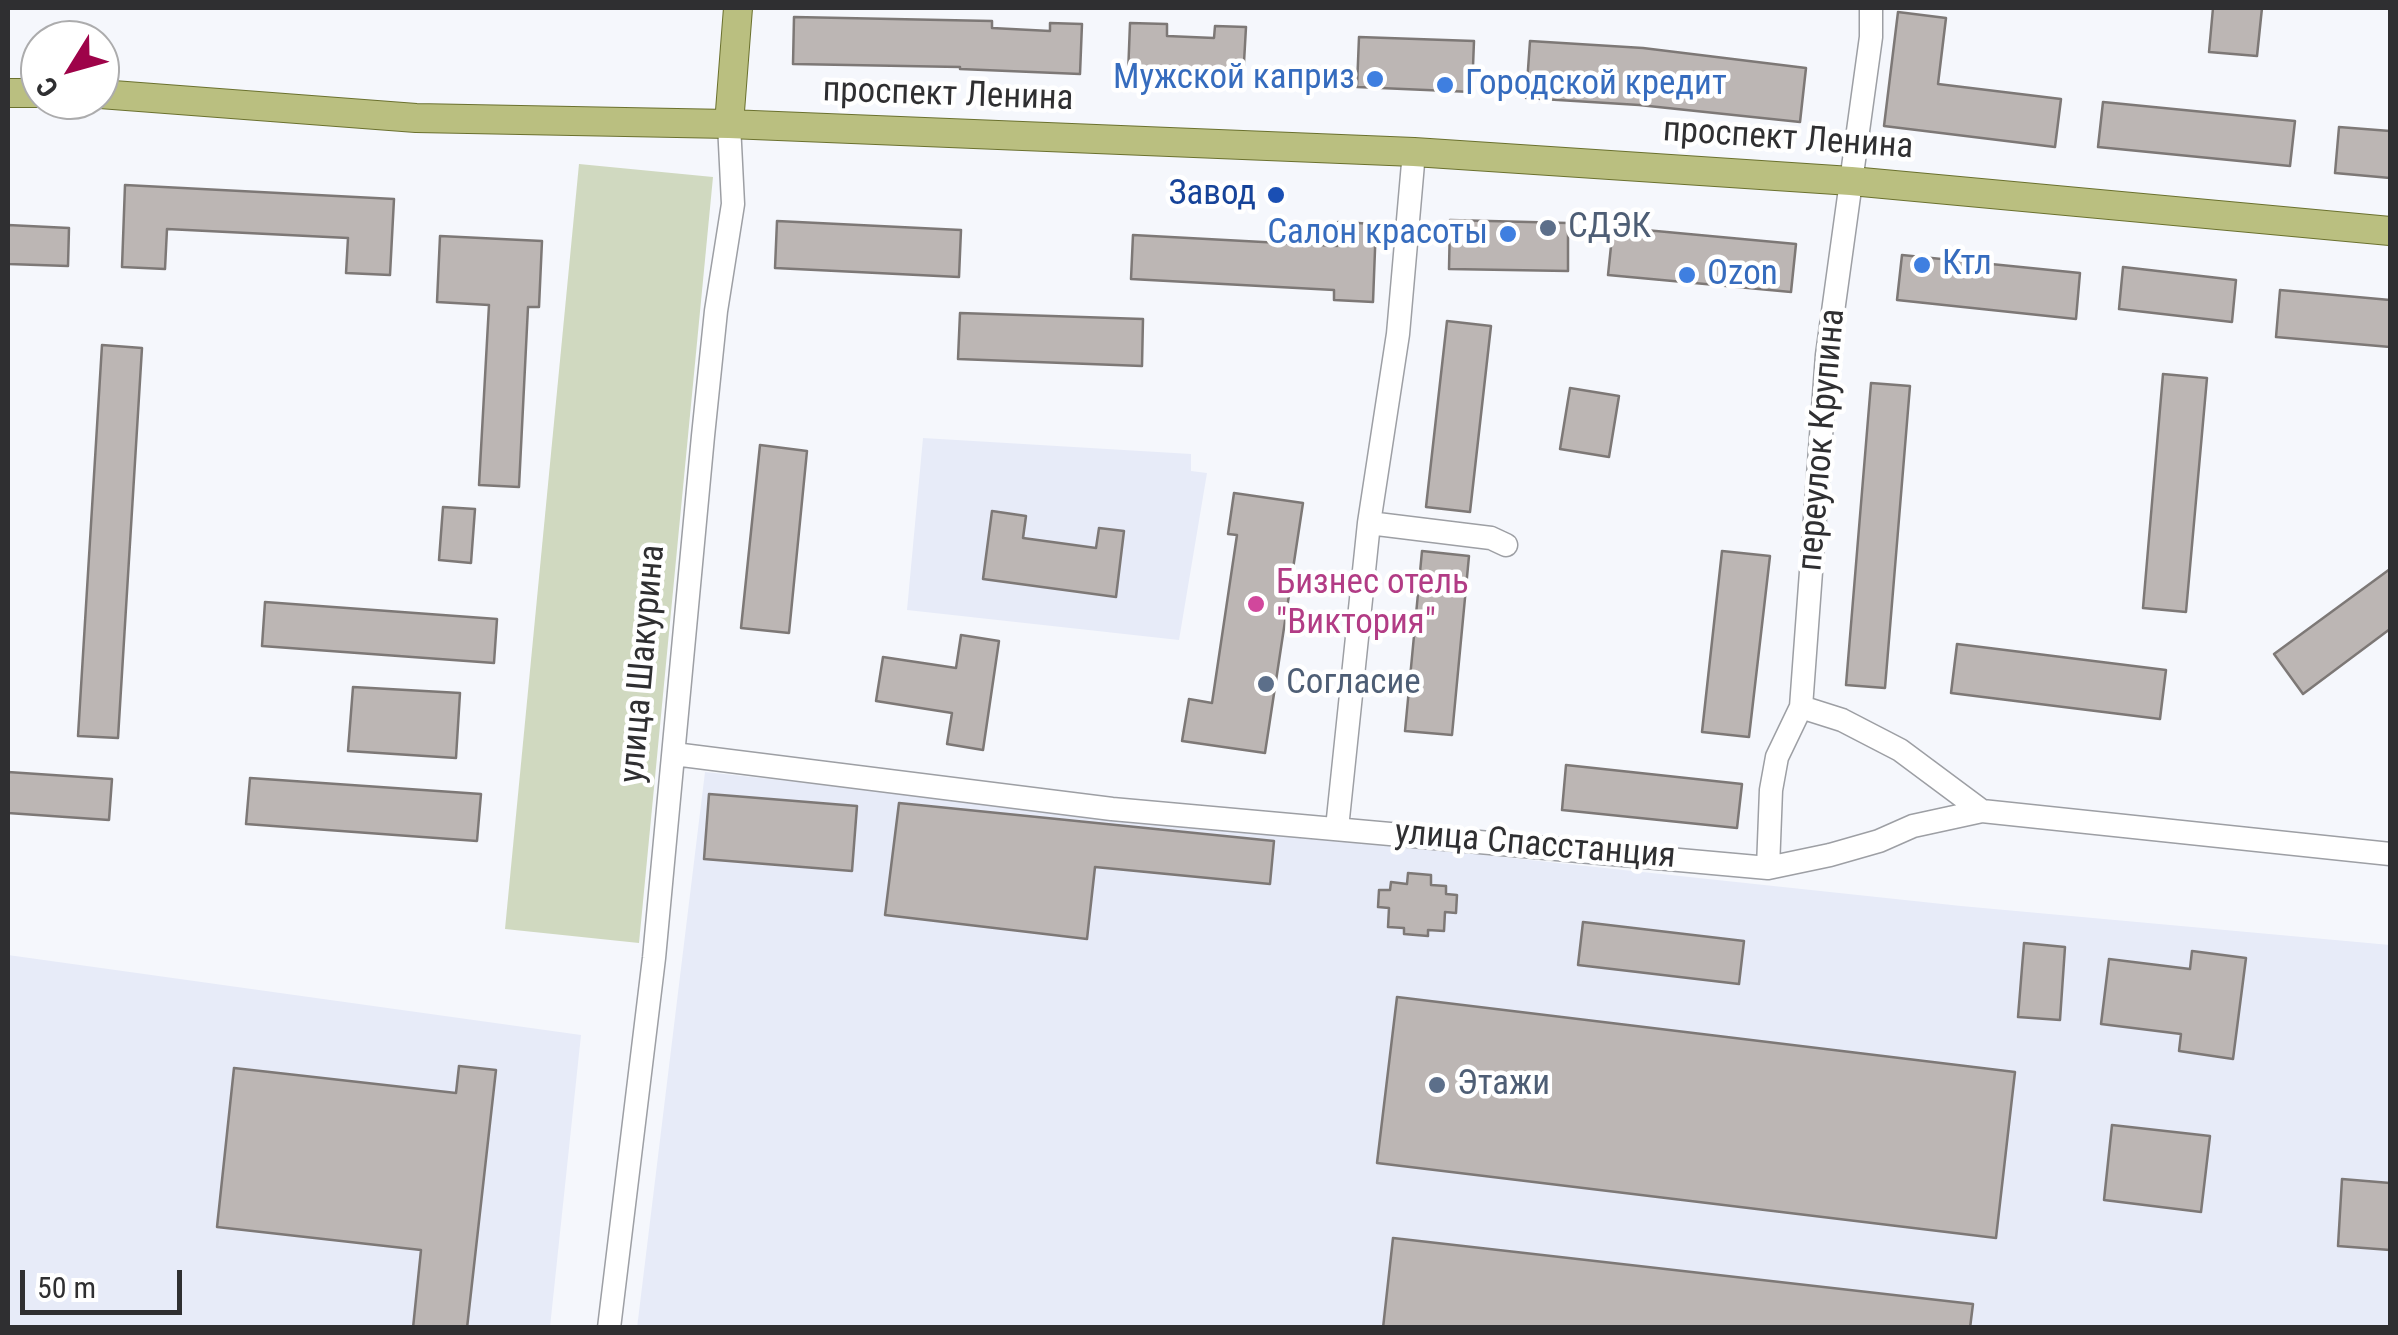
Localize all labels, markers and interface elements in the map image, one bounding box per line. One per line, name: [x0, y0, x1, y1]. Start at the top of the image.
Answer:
north arrow: [20, 20, 120, 120]
place label: Мужской каприз: [1113, 58, 1355, 100]
place label: Городской кредит: [1465, 64, 1727, 106]
marker: Мужской каприз: [1364, 68, 1386, 90]
text: С: [29, 71, 65, 103]
street label: проспект Ленина: [822, 71, 1074, 121]
marker: Городской кредит: [1434, 74, 1456, 96]
street label: проспект Ленина: [1661, 110, 1915, 170]
place label: Завод: [1168, 174, 1256, 216]
marker: Завод: [1265, 184, 1287, 206]
place label: СДЭК: [1568, 207, 1651, 249]
place label: Салон красоты: [1267, 213, 1488, 255]
marker: СДЭК: [1537, 217, 1559, 239]
marker: Салон красоты: [1497, 223, 1519, 245]
place label: Ктл: [1942, 244, 1992, 286]
place label: Ozon: [1707, 254, 1778, 296]
marker: Ктл: [1911, 254, 1933, 276]
marker: Ozon: [1676, 264, 1698, 286]
street label: переулок Крупина: [1791, 307, 1855, 573]
street label: улица Шакурина: [613, 543, 675, 785]
place label: Бизнес отель "Виктория": [1276, 563, 1469, 645]
marker: Бизнес отель "Виктория": [1245, 593, 1267, 615]
place label: Согласие: [1286, 663, 1421, 705]
marker: Согласие: [1255, 673, 1277, 695]
street label: улица Спасстанция: [1393, 813, 1677, 879]
place label: Этажи: [1457, 1064, 1550, 1106]
marker: Этажи: [1426, 1074, 1448, 1096]
scale bar: [25, 1250, 188, 1312]
text: 50 m: [37, 1270, 96, 1305]

